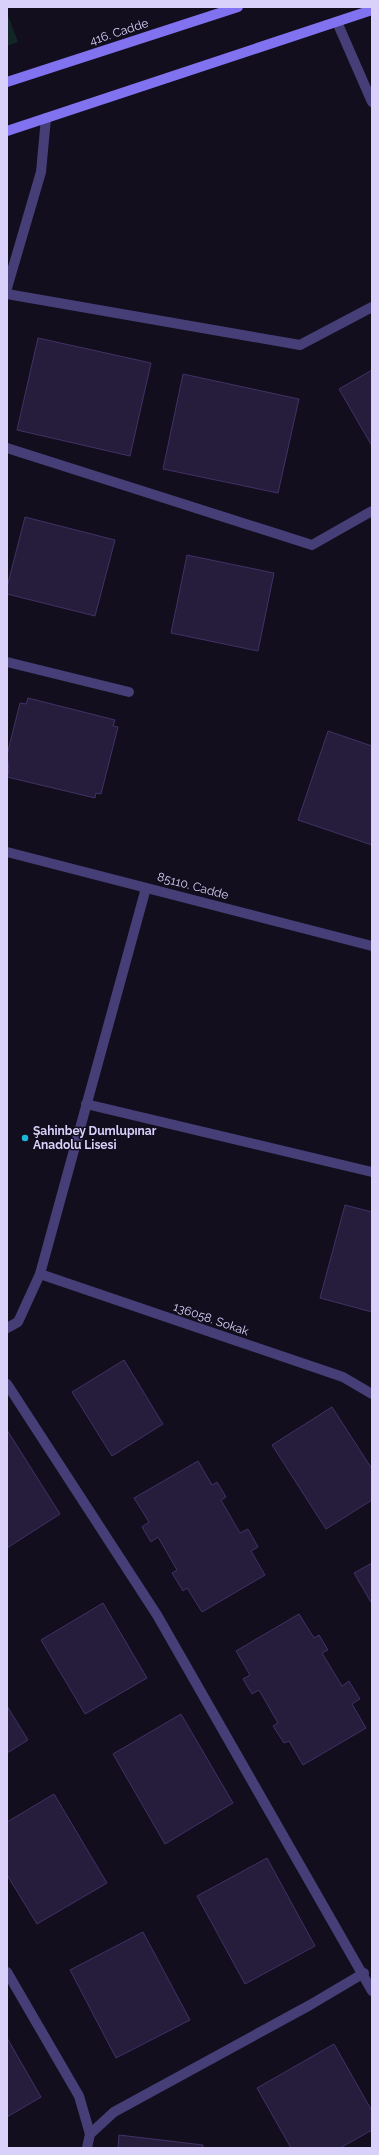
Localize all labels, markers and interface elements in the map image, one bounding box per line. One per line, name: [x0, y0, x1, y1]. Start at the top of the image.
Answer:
street label: 416. Cadde: [88, 16, 150, 48]
street label: 85110. Cadde: [156, 870, 230, 902]
place label: Şahinbey Dumlupınar Anadolu Lisesi: [33, 1124, 157, 1152]
marker: Şahinbey Dumlupınar Anadolu Lisesi: [20, 1133, 30, 1143]
street label: 136058. Sokak: [171, 1300, 251, 1339]

